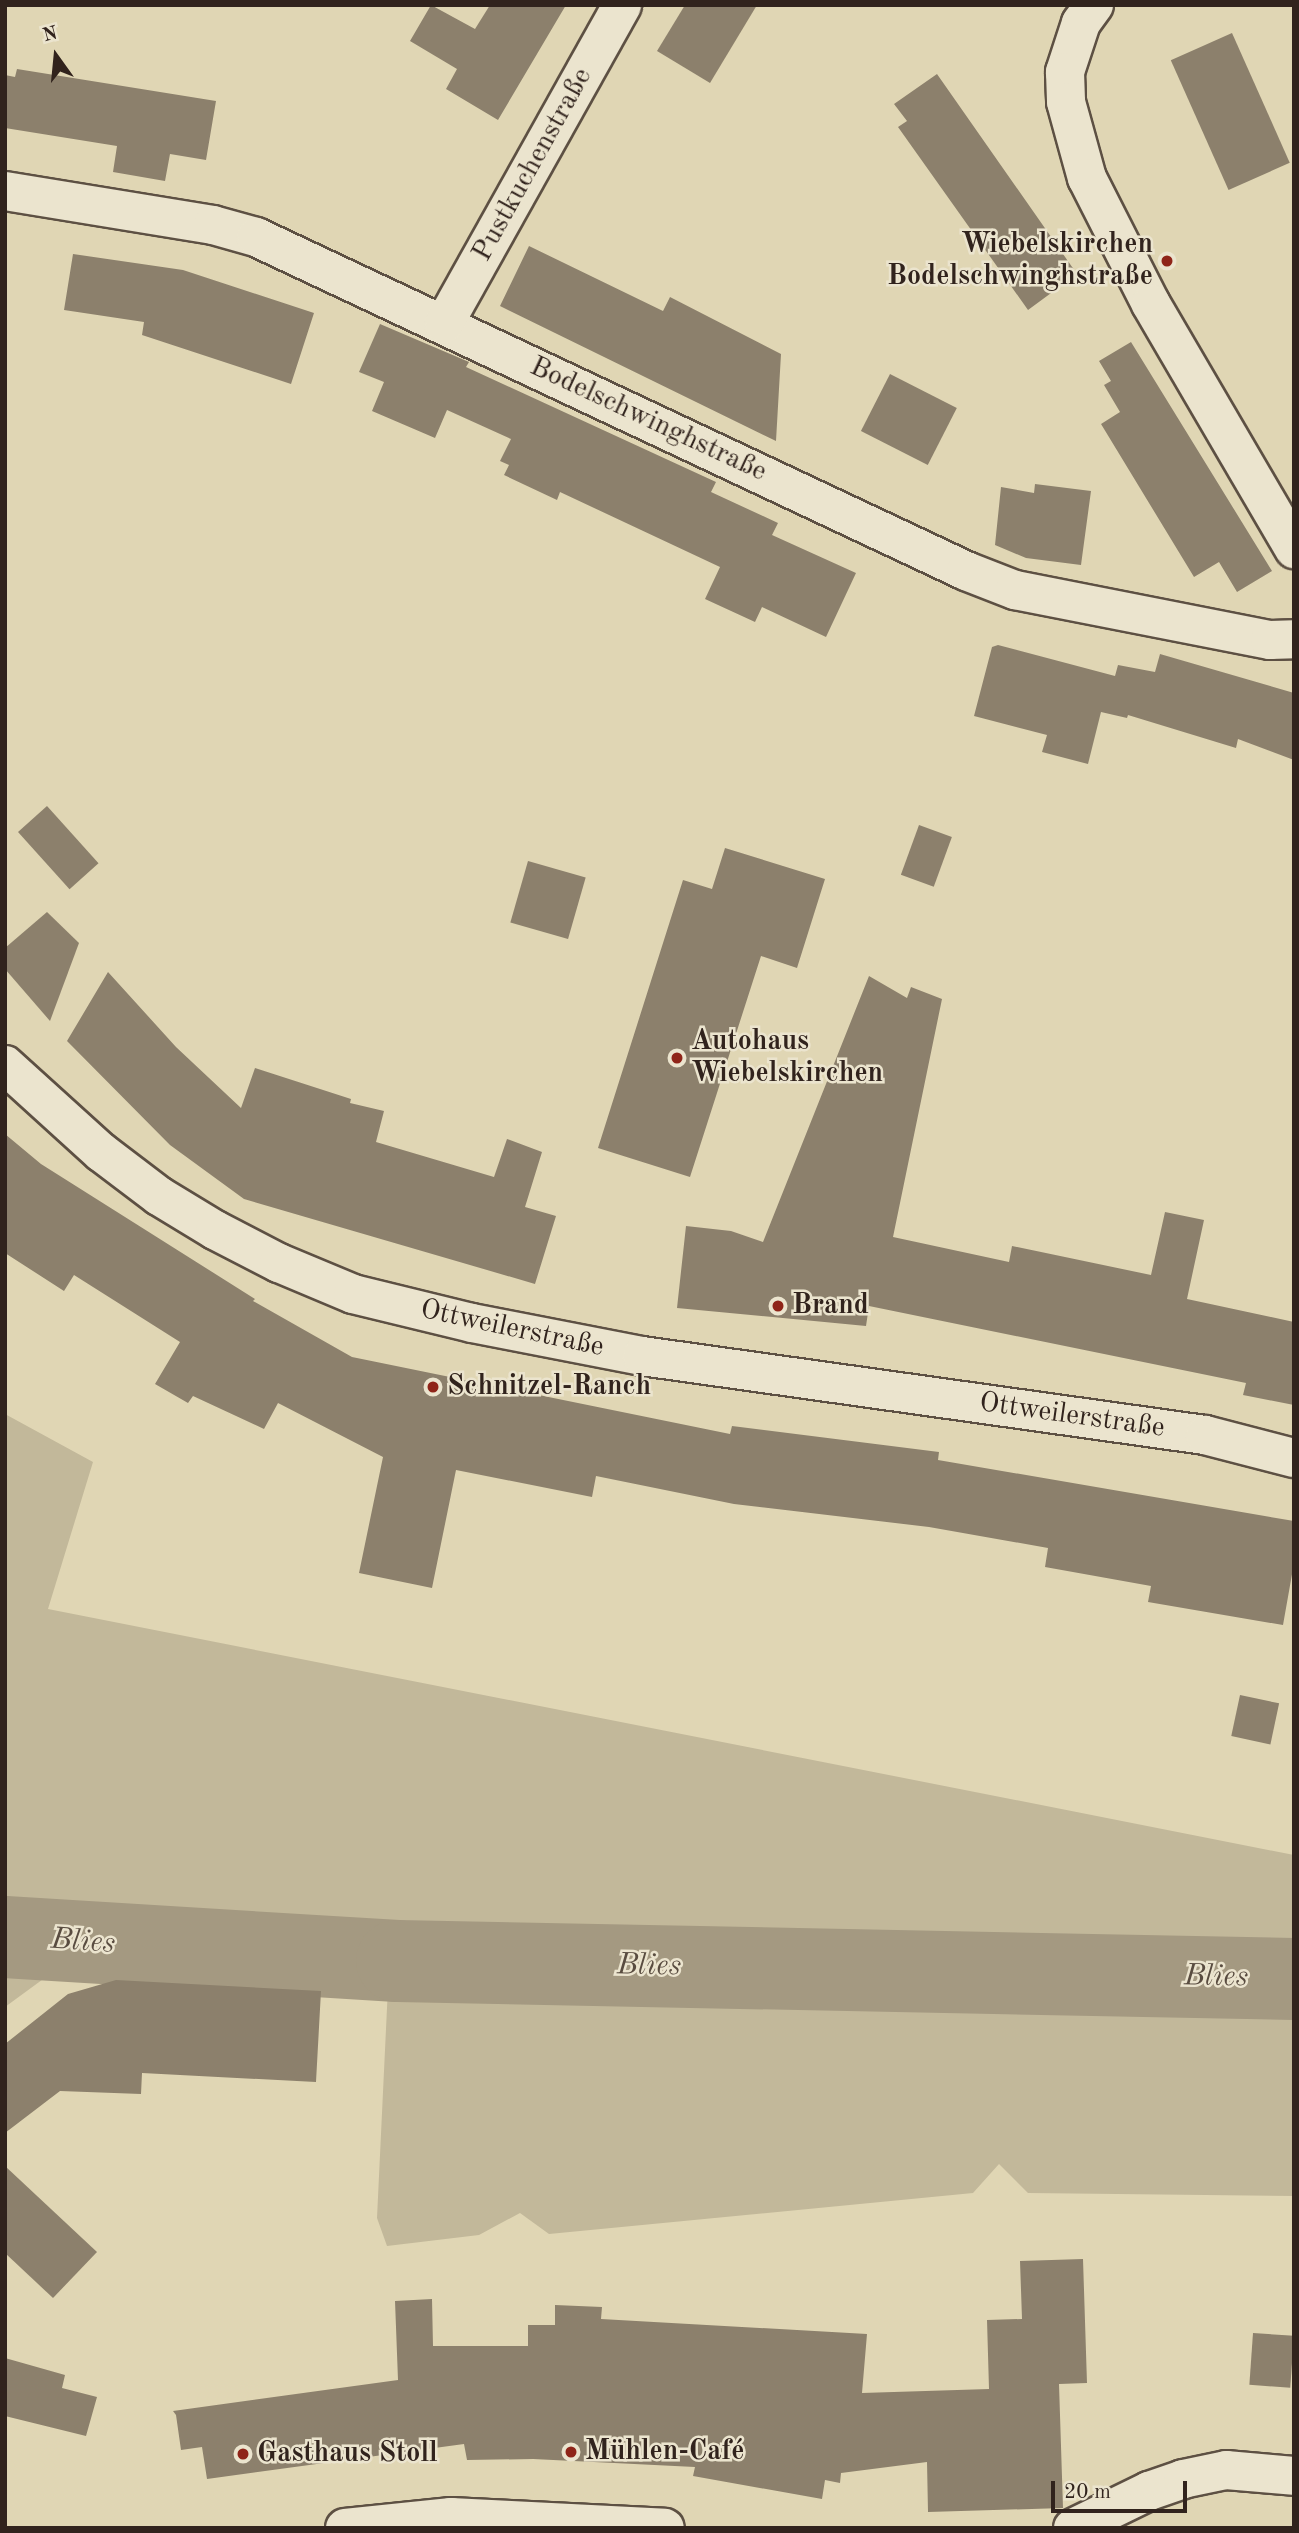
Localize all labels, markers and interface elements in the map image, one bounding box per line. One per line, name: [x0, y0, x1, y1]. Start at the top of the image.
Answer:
north arrow: [21, 21, 91, 91]
text: N: [41, 24, 60, 46]
street label: Pustkuchenstraße: [466, 62, 600, 268]
place label: Wiebelskirchen Bodelschwinghstraße: [887, 228, 1153, 294]
marker: Wiebelskirchen Bodelschwinghstraße: [1159, 253, 1175, 269]
street label: Bodelschwinghstraße: [524, 350, 772, 490]
place label: Autohaus Wiebelskirchen: [691, 1025, 883, 1091]
marker: Autohaus Wiebelskirchen: [669, 1050, 685, 1066]
place label: Brand: [792, 1289, 869, 1323]
street label: Ottweilerstraße: [417, 1293, 607, 1365]
marker: Brand: [770, 1298, 786, 1314]
place label: Schnitzel-Ranch: [447, 1370, 651, 1404]
marker: Schnitzel-Ranch: [425, 1379, 441, 1395]
street label: Ottweilerstraße: [977, 1386, 1167, 1446]
water label: Blies: [50, 1922, 116, 1962]
water label: Blies: [617, 1947, 681, 1985]
water label: Blies: [1184, 1958, 1248, 1996]
place label: Mühlen-Café: [585, 2435, 744, 2469]
place label: Gasthaus Stoll: [257, 2437, 438, 2471]
marker: Mühlen-Café: [563, 2444, 579, 2460]
marker: Gasthaus Stoll: [235, 2446, 251, 2462]
scale bar: [1054, 2466, 1190, 2510]
text: 20 m: [1064, 2482, 1111, 2503]

